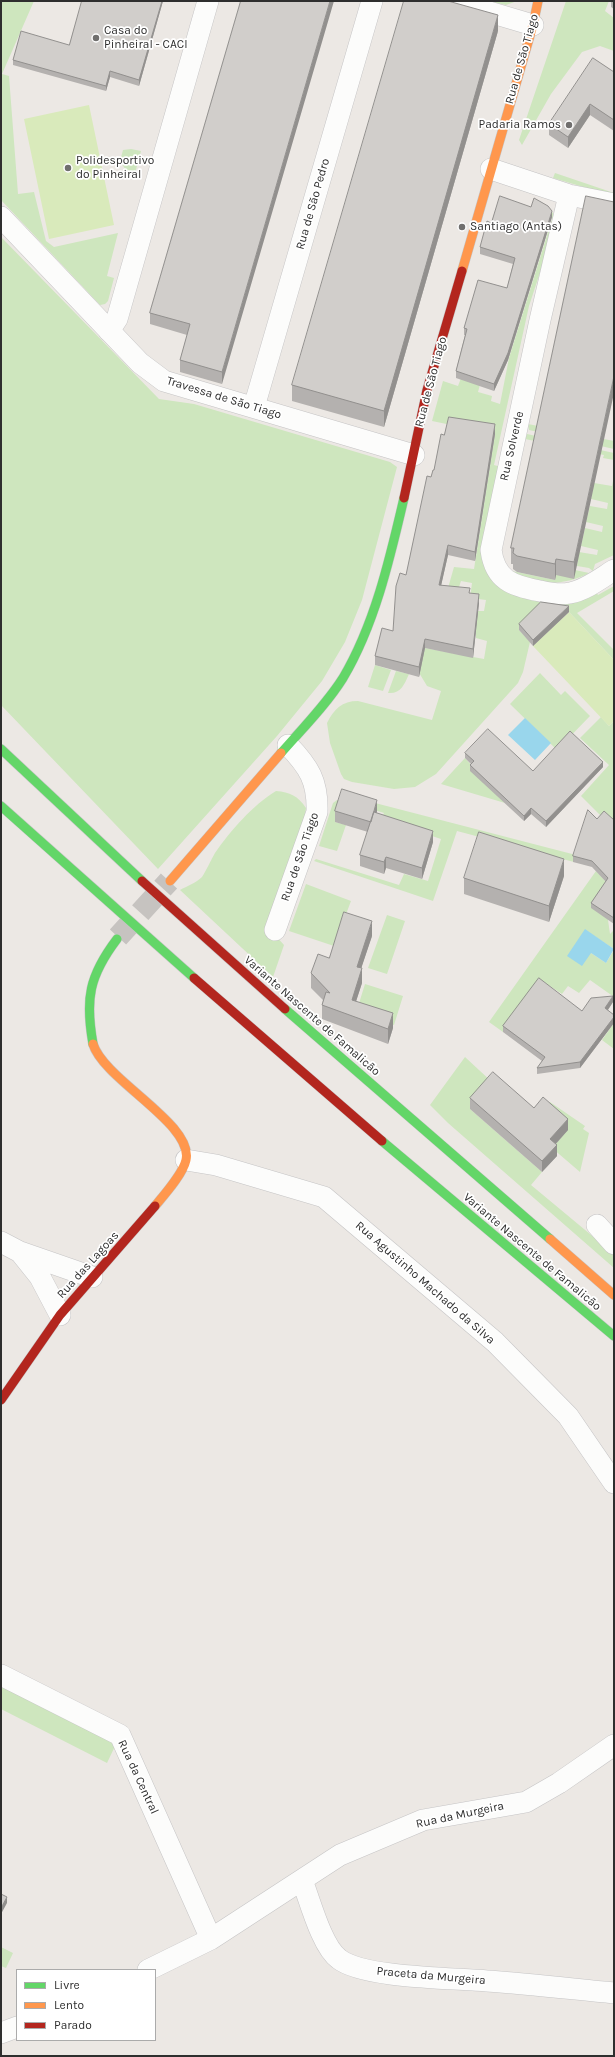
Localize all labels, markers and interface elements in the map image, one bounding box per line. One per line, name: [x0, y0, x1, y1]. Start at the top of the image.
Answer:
street label: Rua de São Tiago: [502, 12, 542, 106]
place label: Casa do Pinheiral - CACI: [104, 24, 188, 52]
marker: Casa do Pinheiral - CACI: [91, 33, 101, 43]
place label: Padaria Ramos: [479, 118, 561, 132]
marker: Padaria Ramos: [564, 120, 574, 130]
place label: Polidesportivo do Pinheiral: [76, 154, 154, 182]
street label: Rua de São Pedro: [293, 157, 333, 251]
marker: Polidesportivo do Pinheiral: [63, 163, 73, 173]
place label: Santiago (Antas): [470, 220, 562, 234]
marker: Santiago (Antas): [457, 222, 467, 232]
street label: Rua de São Tiago: [412, 335, 450, 429]
street label: Travessa de São Tiago: [165, 374, 283, 422]
street label: Rua Solverde: [497, 410, 527, 482]
street label: Rua de São Tiago: [278, 811, 322, 903]
street label: Variante Nascente de Famalicão: [241, 953, 383, 1079]
street label: Variante Nascente de Famalicão: [460, 1190, 604, 1314]
street label: Rua Agustinho Machado da Silva: [352, 1219, 498, 1347]
street label: Rua das Lagoas: [54, 1228, 122, 1302]
street label: Rua da Central: [115, 1738, 161, 1816]
street label: Rua da Murgeira: [415, 1799, 505, 1831]
street label: Praceta da Murgeira: [376, 1964, 486, 1988]
legend: [16, 1969, 156, 2041]
text: Livre: [54, 1978, 80, 1992]
text: Lento: [54, 1998, 84, 2012]
text: Parado: [54, 2018, 92, 2032]

